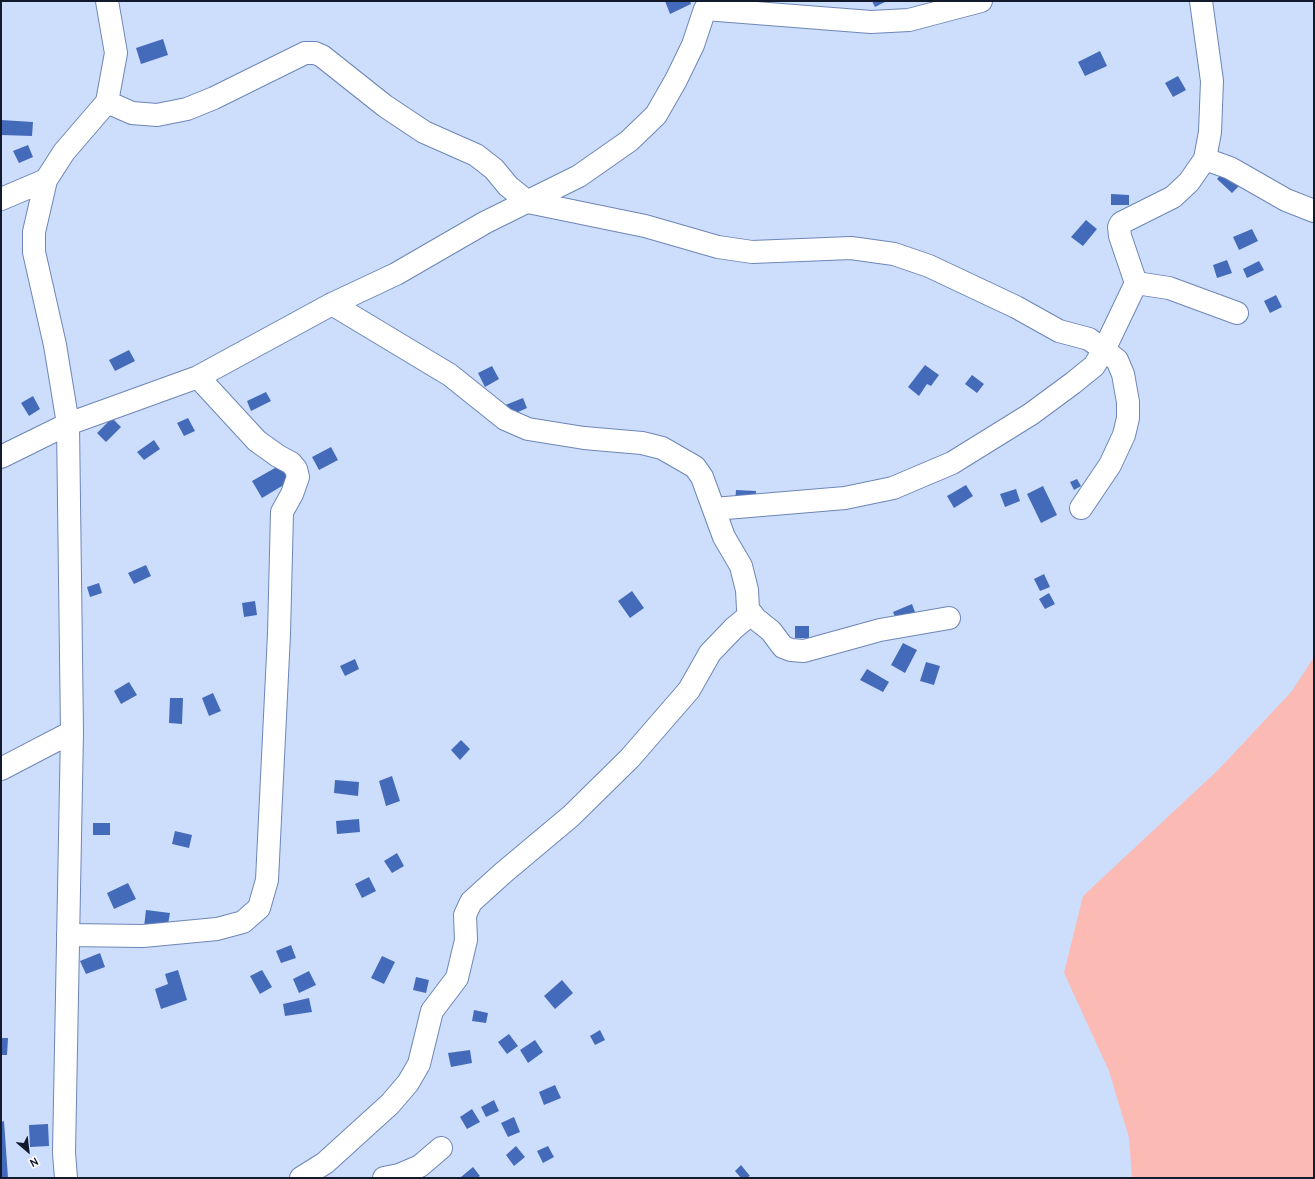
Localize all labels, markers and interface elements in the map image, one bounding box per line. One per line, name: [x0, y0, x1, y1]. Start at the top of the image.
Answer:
north arrow: [8, 1131, 48, 1171]
text: N: [27, 1154, 40, 1170]

